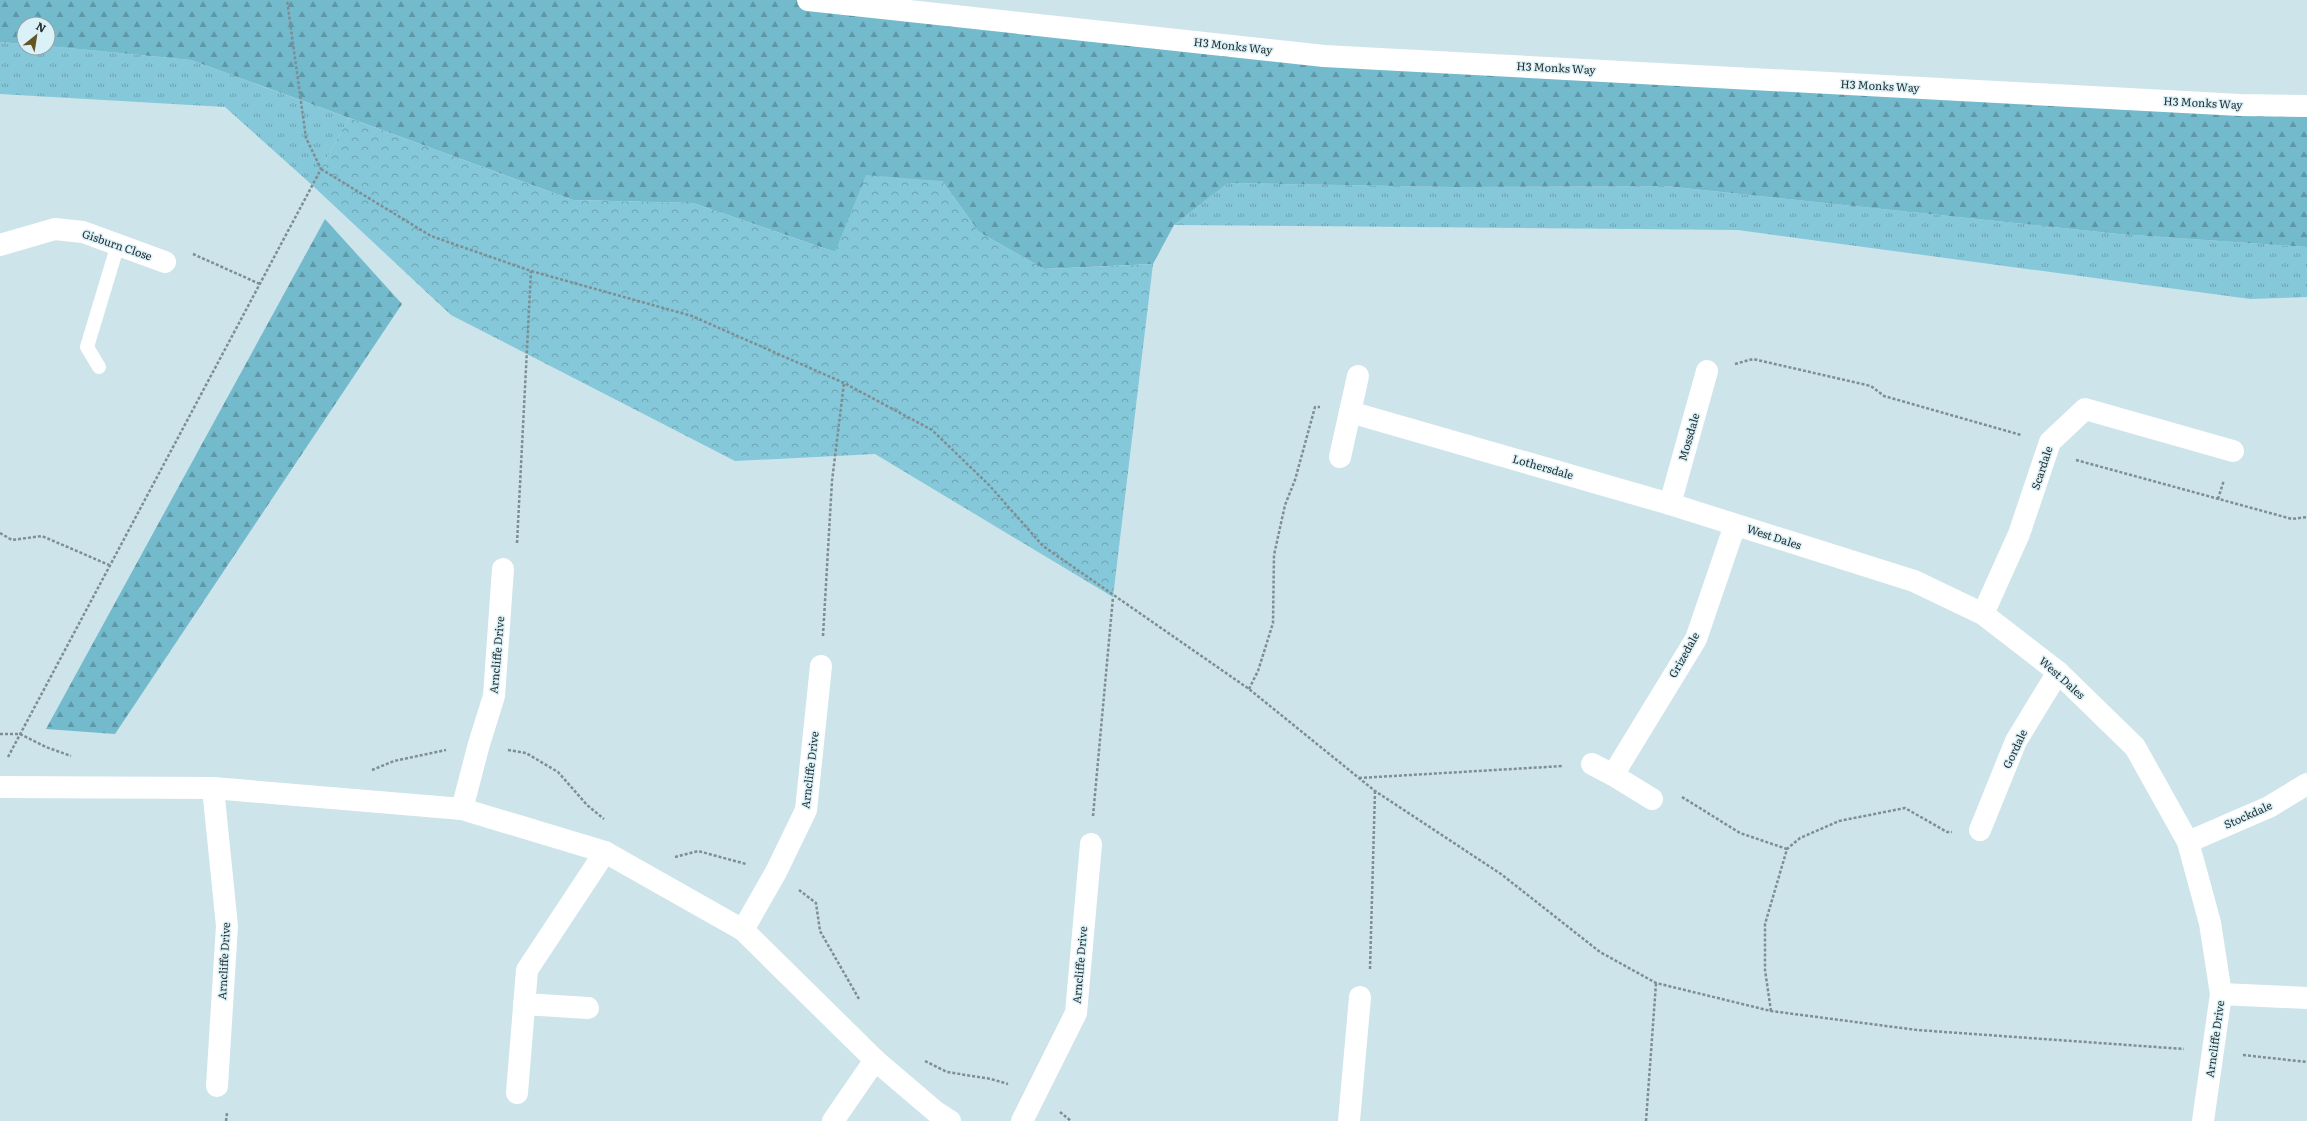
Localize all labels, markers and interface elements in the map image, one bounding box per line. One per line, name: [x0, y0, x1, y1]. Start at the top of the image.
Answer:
north arrow: [16, 16, 56, 56]
text: N: [34, 17, 49, 36]
street label: H3 Monks Way: [1193, 33, 1274, 57]
street label: H3 Monks Way: [1516, 57, 1597, 77]
street label: H3 Monks Way: [1840, 75, 1921, 95]
street label: H3 Monks Way: [2163, 92, 2244, 112]
street label: Gisburn Close: [80, 225, 155, 264]
street label: Mossdale: [1674, 411, 1703, 462]
street label: Scardale: [2026, 444, 2056, 492]
street label: Lothersdale: [1511, 450, 1576, 482]
street label: West Dales: [1745, 520, 1804, 552]
street label: Arncliffe Drive: [485, 615, 507, 694]
street label: Grizedale: [1664, 628, 1702, 680]
street label: West Dales: [2036, 652, 2089, 702]
street label: Gordale: [1998, 726, 2030, 771]
street label: Arncliffe Drive: [796, 730, 822, 809]
street label: Stockdale: [2221, 796, 2275, 832]
street label: Arncliffe Drive: [213, 921, 233, 1000]
street label: Arncliffe Drive: [1068, 925, 1090, 1004]
street label: Arncliffe Drive: [2201, 999, 2227, 1078]

